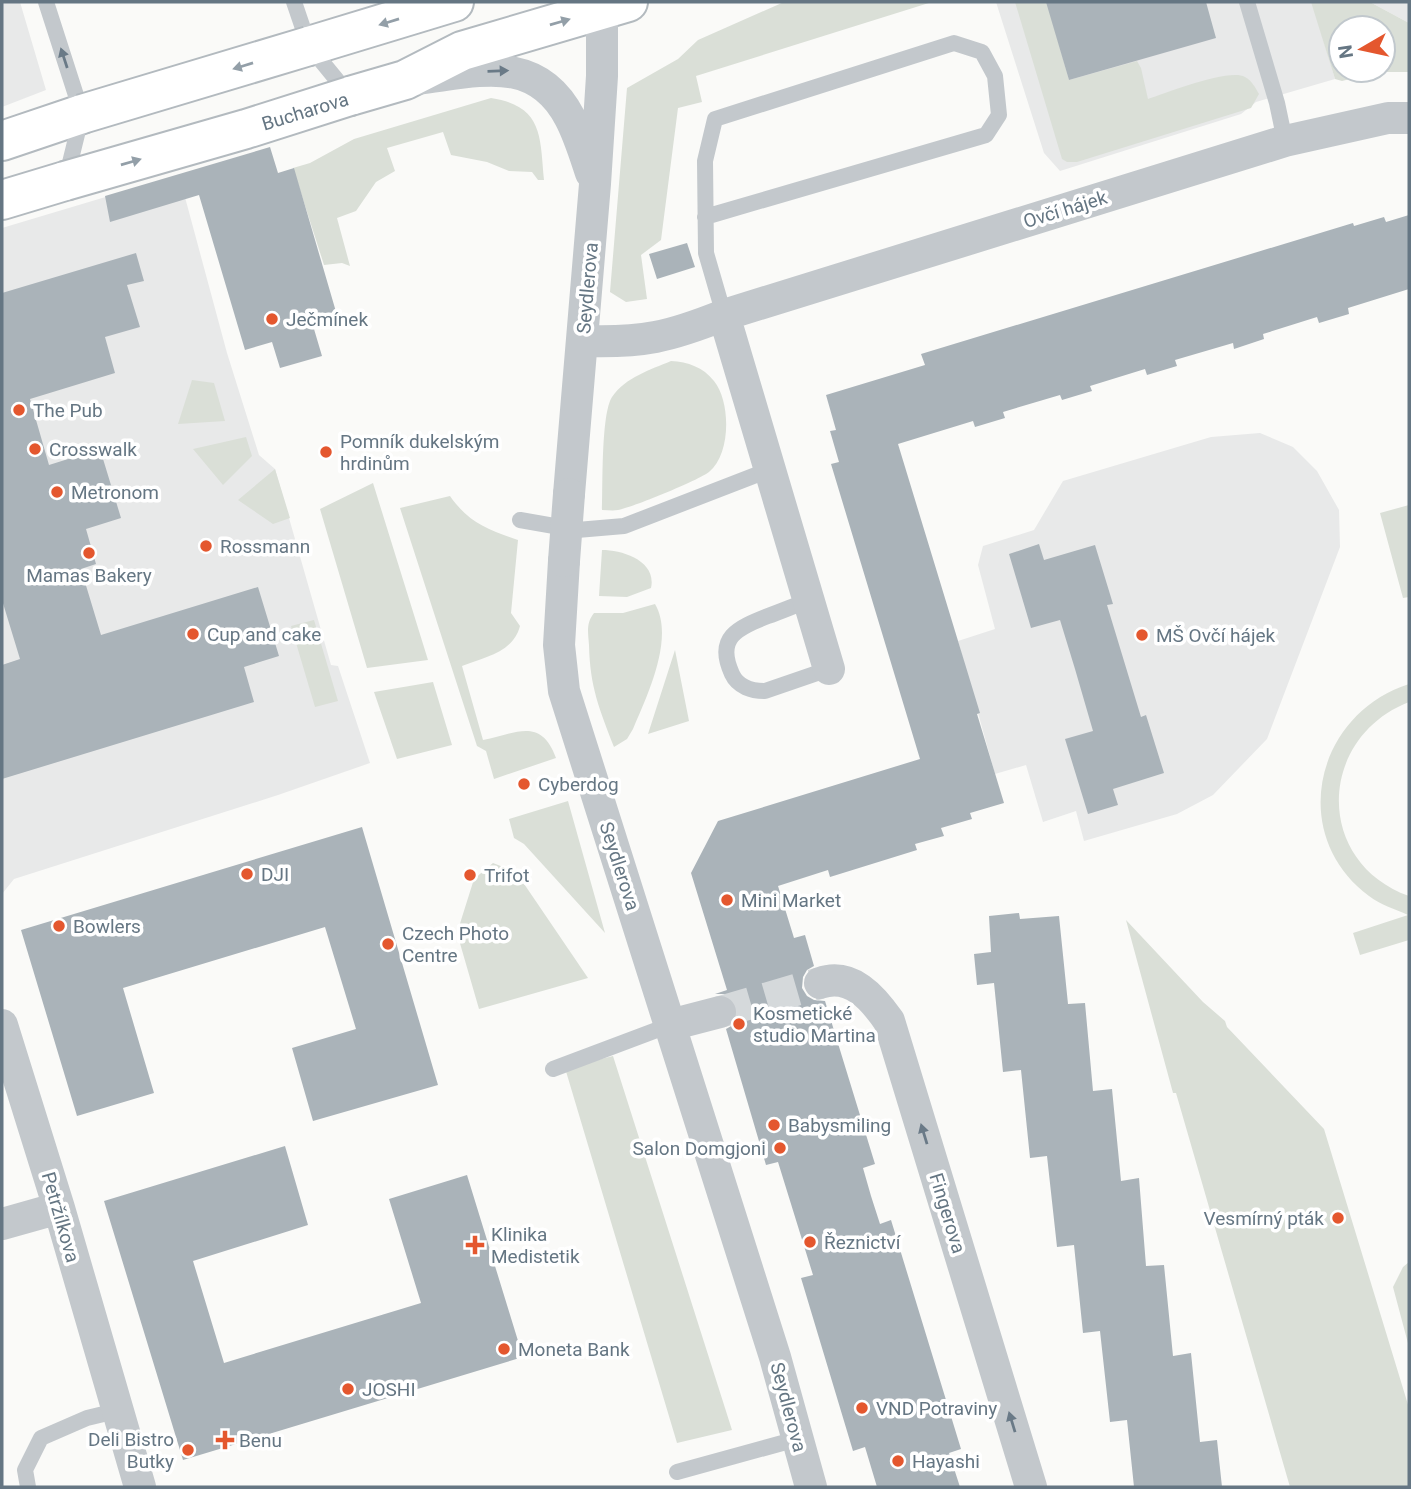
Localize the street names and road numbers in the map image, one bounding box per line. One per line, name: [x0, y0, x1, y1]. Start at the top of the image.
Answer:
street label: Bucharova: [259, 87, 351, 136]
street label: Ovčí hájek: [1020, 186, 1110, 233]
street label: Seydlerova: [572, 241, 603, 335]
street label: Seydlerova: [594, 819, 645, 913]
street label: Petržílkova: [37, 1169, 84, 1265]
street label: Fingerova: [924, 1170, 971, 1256]
street label: Seydlerova: [766, 1360, 812, 1454]

